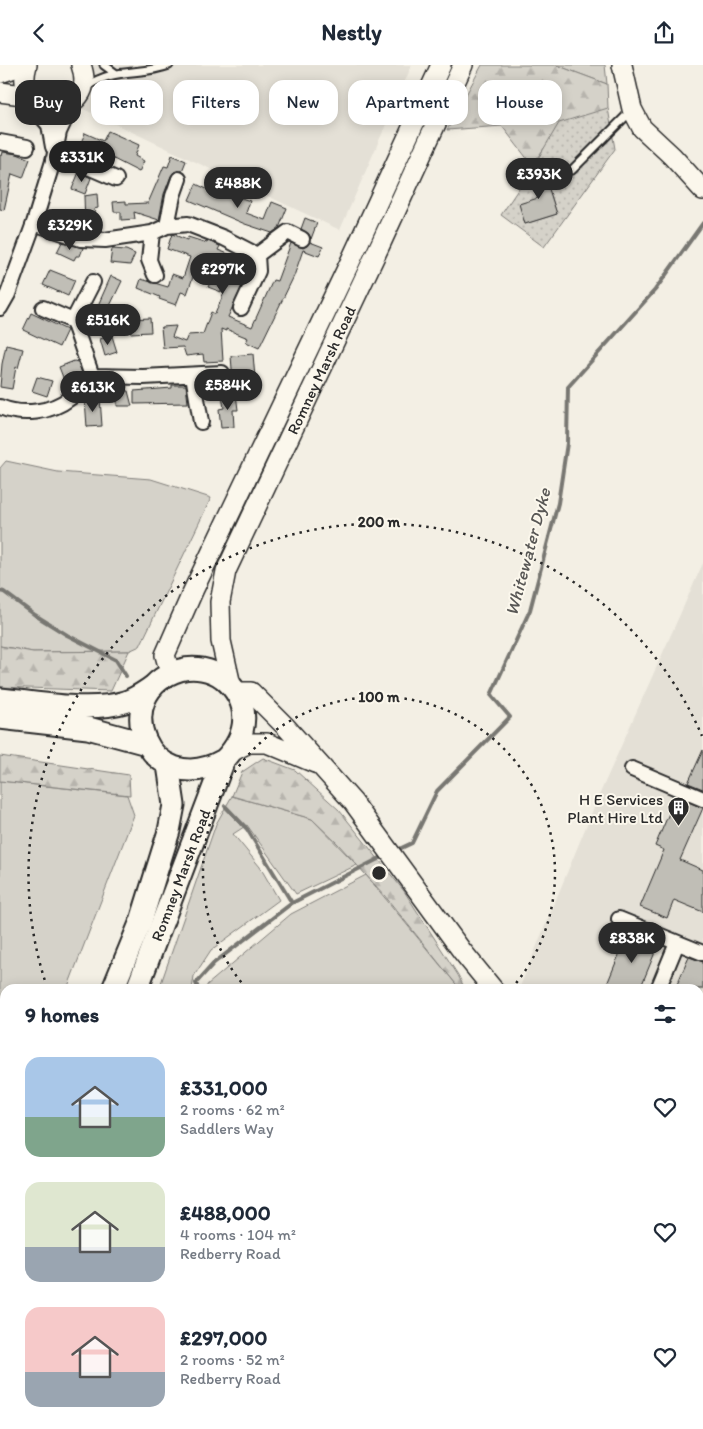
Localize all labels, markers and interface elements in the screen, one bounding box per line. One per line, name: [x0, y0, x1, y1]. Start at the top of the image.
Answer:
icon: back: [25, 19, 53, 47]
text: Nestly: [322, 19, 381, 46]
icon: share: [650, 19, 678, 47]
chip: Buy: [15, 80, 81, 125]
chip: Rent: [91, 80, 163, 125]
chip: Filters: [173, 80, 259, 125]
chip: New: [269, 80, 338, 125]
chip: Apartment: [348, 80, 468, 125]
chip: House: [478, 80, 562, 125]
pin: £331K: [47, 141, 117, 183]
text: £331K: [60, 147, 104, 166]
pin: £393K: [504, 157, 574, 200]
text: £393K: [517, 164, 561, 183]
pin: £488K: [203, 167, 273, 209]
text: £488K: [215, 173, 261, 192]
pin: £329K: [35, 209, 105, 251]
text: £329K: [48, 215, 92, 234]
pin: £297K: [188, 253, 258, 295]
text: £297K: [201, 259, 245, 278]
pin: £516K: [73, 303, 143, 346]
street label: Romney Marsh Road: [283, 303, 360, 438]
text: £516K: [86, 310, 130, 329]
pin: £584K: [193, 369, 263, 411]
pin: £613K: [58, 371, 128, 413]
text: £584K: [205, 375, 251, 394]
text: £613K: [71, 377, 115, 396]
water label: Whitewater Dyke: [500, 484, 556, 618]
text: 200 m: [358, 513, 401, 531]
text: 100 m: [358, 688, 400, 706]
place label: H E Services Plant Hire Ltd: [567, 790, 663, 827]
building icon: H E Services Plant Hire Ltd: [667, 796, 691, 827]
street label: Romney Marsh Road: [147, 806, 215, 944]
centre of rings: [370, 864, 388, 882]
pin: £838K: [597, 921, 667, 964]
text: £838K: [609, 928, 655, 947]
icon: filters: [651, 1000, 679, 1028]
text: 9 homes: [25, 1002, 99, 1027]
text: £331,000: [180, 1075, 268, 1100]
icon: home: [65, 1077, 125, 1137]
icon: heart: [651, 1093, 679, 1121]
text: 2 rooms · 62 m²: [180, 1100, 285, 1119]
text: Saddlers Way: [180, 1119, 273, 1138]
text: £488,000: [180, 1200, 271, 1225]
icon: home: [65, 1202, 125, 1262]
icon: heart: [651, 1218, 679, 1246]
text: 4 rooms · 104 m²: [180, 1225, 296, 1244]
text: Redberry Road: [180, 1244, 281, 1263]
text: £297,000: [180, 1325, 267, 1350]
icon: home: [65, 1327, 125, 1387]
icon: heart: [651, 1343, 679, 1371]
text: 2 rooms · 52 m²: [180, 1350, 285, 1369]
text: Redberry Road: [180, 1369, 281, 1388]

